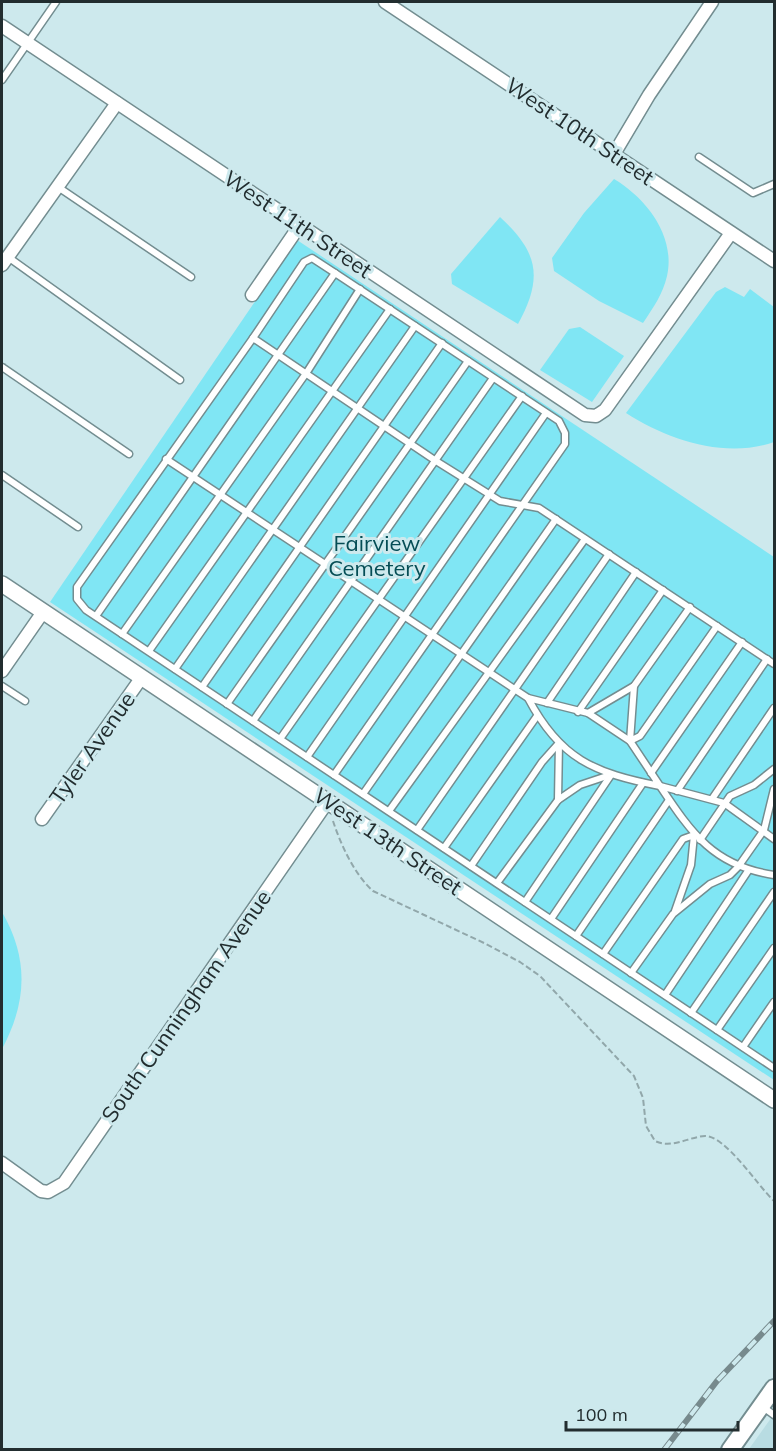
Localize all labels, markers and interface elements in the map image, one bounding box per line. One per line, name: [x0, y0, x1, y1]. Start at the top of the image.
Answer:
street label: West 10th Street: [500, 71, 660, 191]
street label: West 11th Street: [218, 164, 378, 284]
park label: Fairview Cemetery: [328, 529, 426, 582]
street label: Tyler Avenue: [43, 686, 141, 810]
street label: West 13th Street: [308, 781, 468, 901]
street label: South Cunningham Avenue: [95, 884, 277, 1128]
scale bar: [566, 1394, 738, 1432]
text: 100 m: [575, 1403, 628, 1426]

